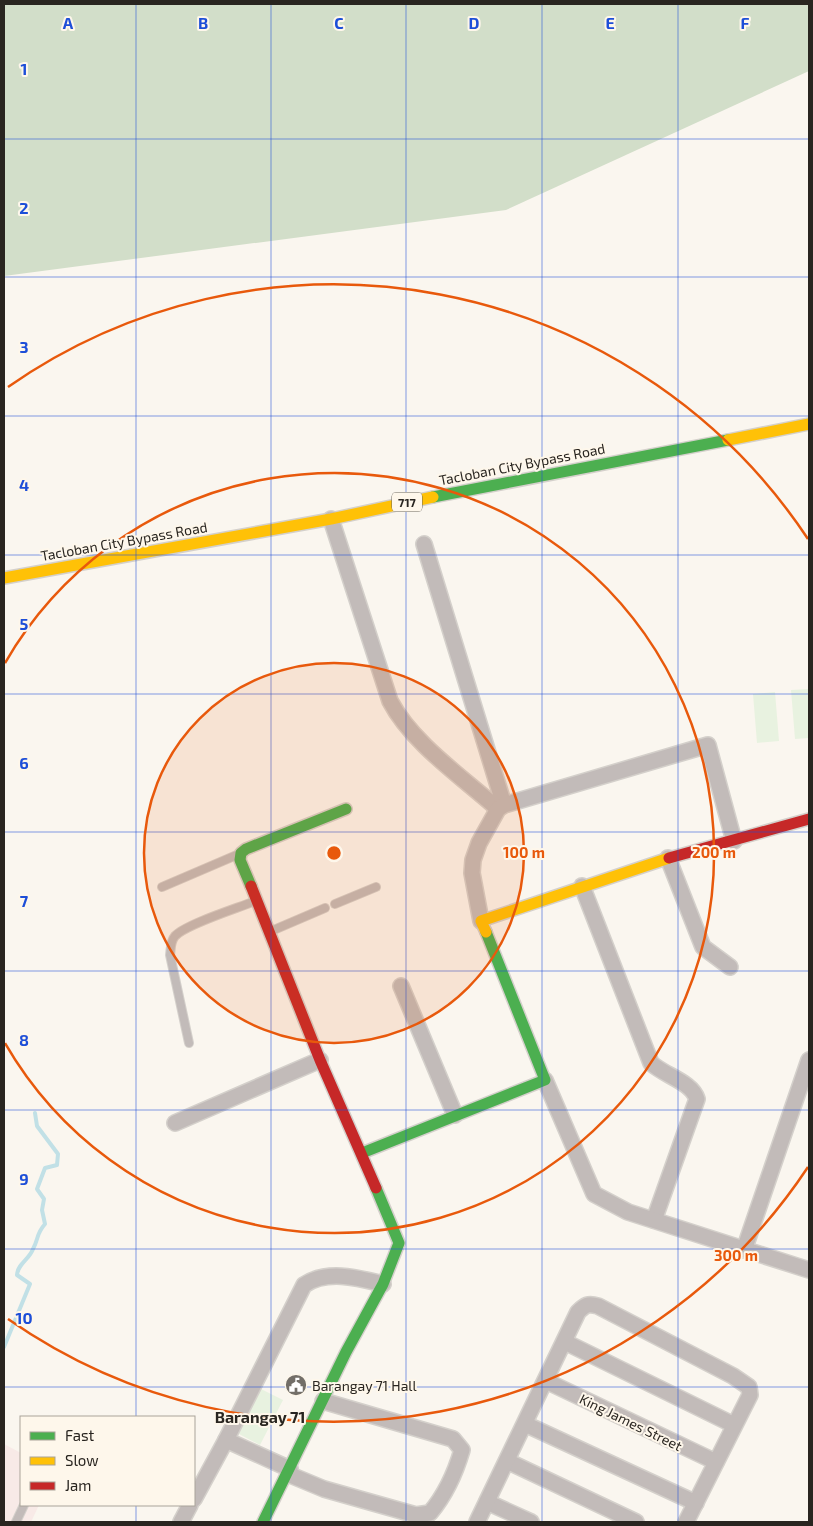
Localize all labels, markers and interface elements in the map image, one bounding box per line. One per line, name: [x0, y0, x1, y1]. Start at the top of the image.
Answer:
text: A: [63, 13, 74, 32]
text: B: [198, 13, 208, 32]
text: C: [334, 13, 344, 32]
text: D: [469, 13, 480, 32]
text: E: [605, 13, 615, 32]
text: F: [741, 13, 750, 32]
text: 1: [21, 59, 27, 78]
text: 2: [19, 198, 29, 217]
text: 3: [19, 337, 29, 356]
street label: Tacloban City Bypass Road: [437, 440, 607, 488]
text: 4: [19, 475, 29, 494]
road number: 717: [392, 492, 422, 512]
street label: Tacloban City Bypass Road: [39, 518, 209, 564]
text: 5: [20, 614, 29, 633]
text: 6: [19, 753, 29, 772]
text: 100 m: [503, 843, 545, 861]
text: 200 m: [692, 843, 736, 861]
centre of rings: [325, 844, 343, 862]
text: 7: [20, 891, 29, 910]
text: 8: [19, 1030, 29, 1049]
text: 9: [19, 1169, 29, 1188]
text: 300 m: [714, 1246, 758, 1264]
text: 10: [15, 1308, 33, 1327]
public building icon: Barangay 71 Hall: [284, 1373, 308, 1397]
place label: Barangay 71 Hall: [312, 1377, 418, 1394]
street label: King James Street: [577, 1390, 685, 1454]
district label: Barangay 71: [215, 1407, 305, 1427]
legend: [20, 1416, 195, 1506]
text: Fast: [65, 1426, 95, 1444]
text: Slow: [65, 1451, 99, 1469]
text: Jam: [65, 1476, 91, 1494]

